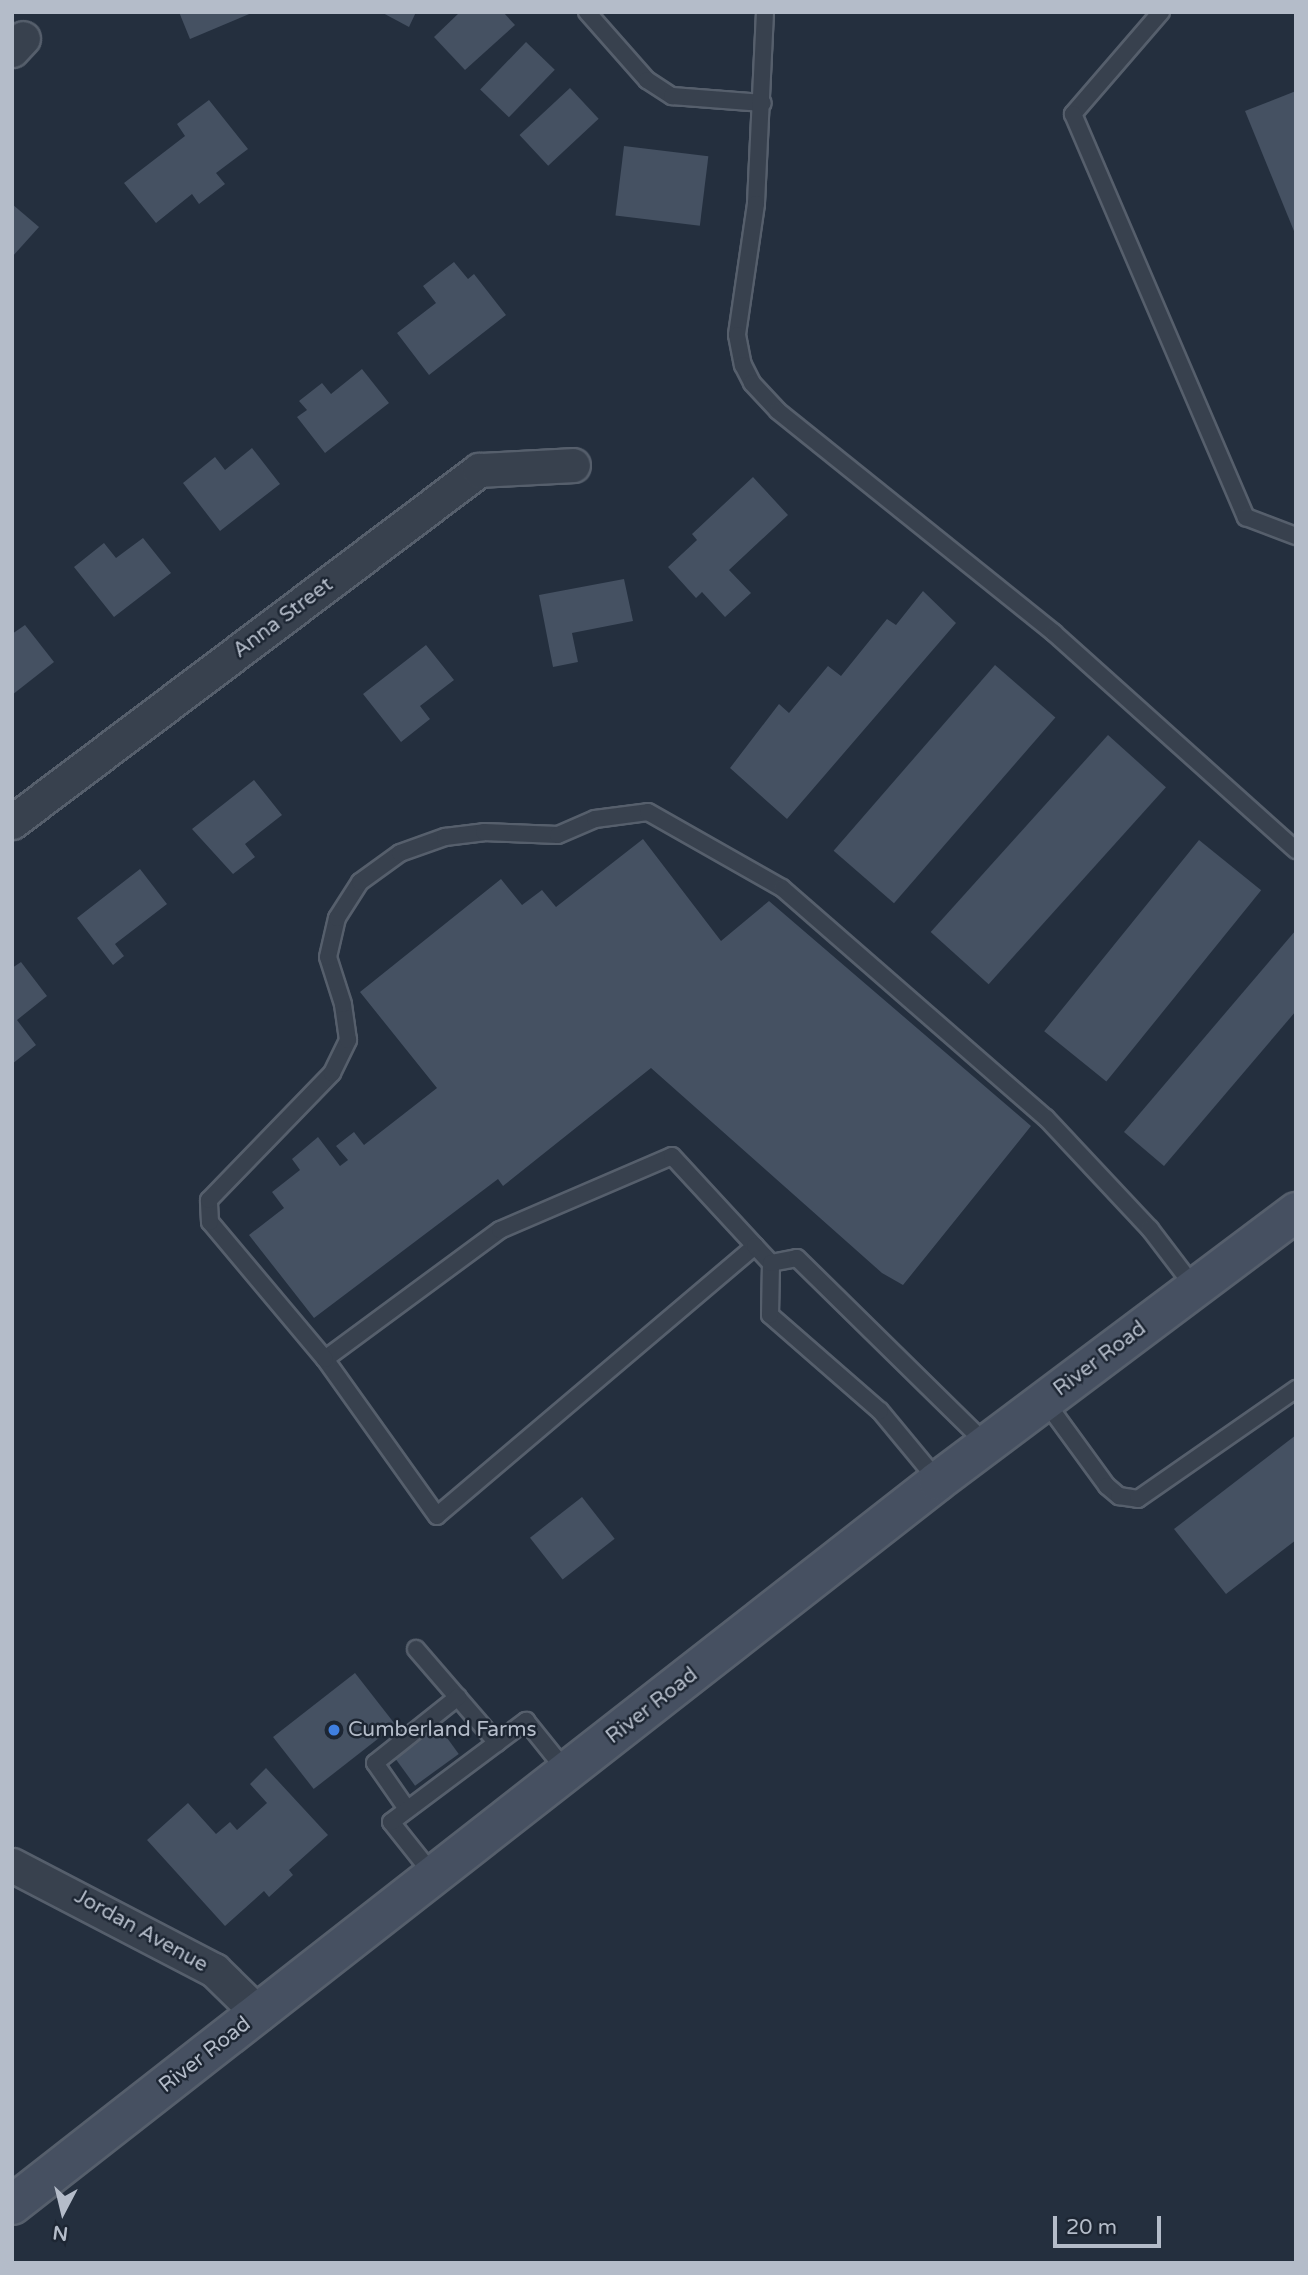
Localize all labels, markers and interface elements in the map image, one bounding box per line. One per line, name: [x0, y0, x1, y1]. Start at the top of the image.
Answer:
street label: Anna Street: [228, 572, 338, 664]
street label: River Road: [1049, 1316, 1151, 1402]
street label: River Road: [601, 1662, 703, 1750]
place label: Cumberland Farms: [348, 1717, 537, 1743]
marker: Cumberland Farms: [326, 1722, 342, 1738]
street label: Jordan Avenue: [70, 1884, 212, 1978]
street label: River Road: [154, 2011, 256, 2099]
north arrow: [28, 2177, 98, 2247]
scale bar: [1056, 2202, 1164, 2246]
text: 20 m: [1066, 2215, 1117, 2240]
text: N: [52, 2221, 69, 2245]

